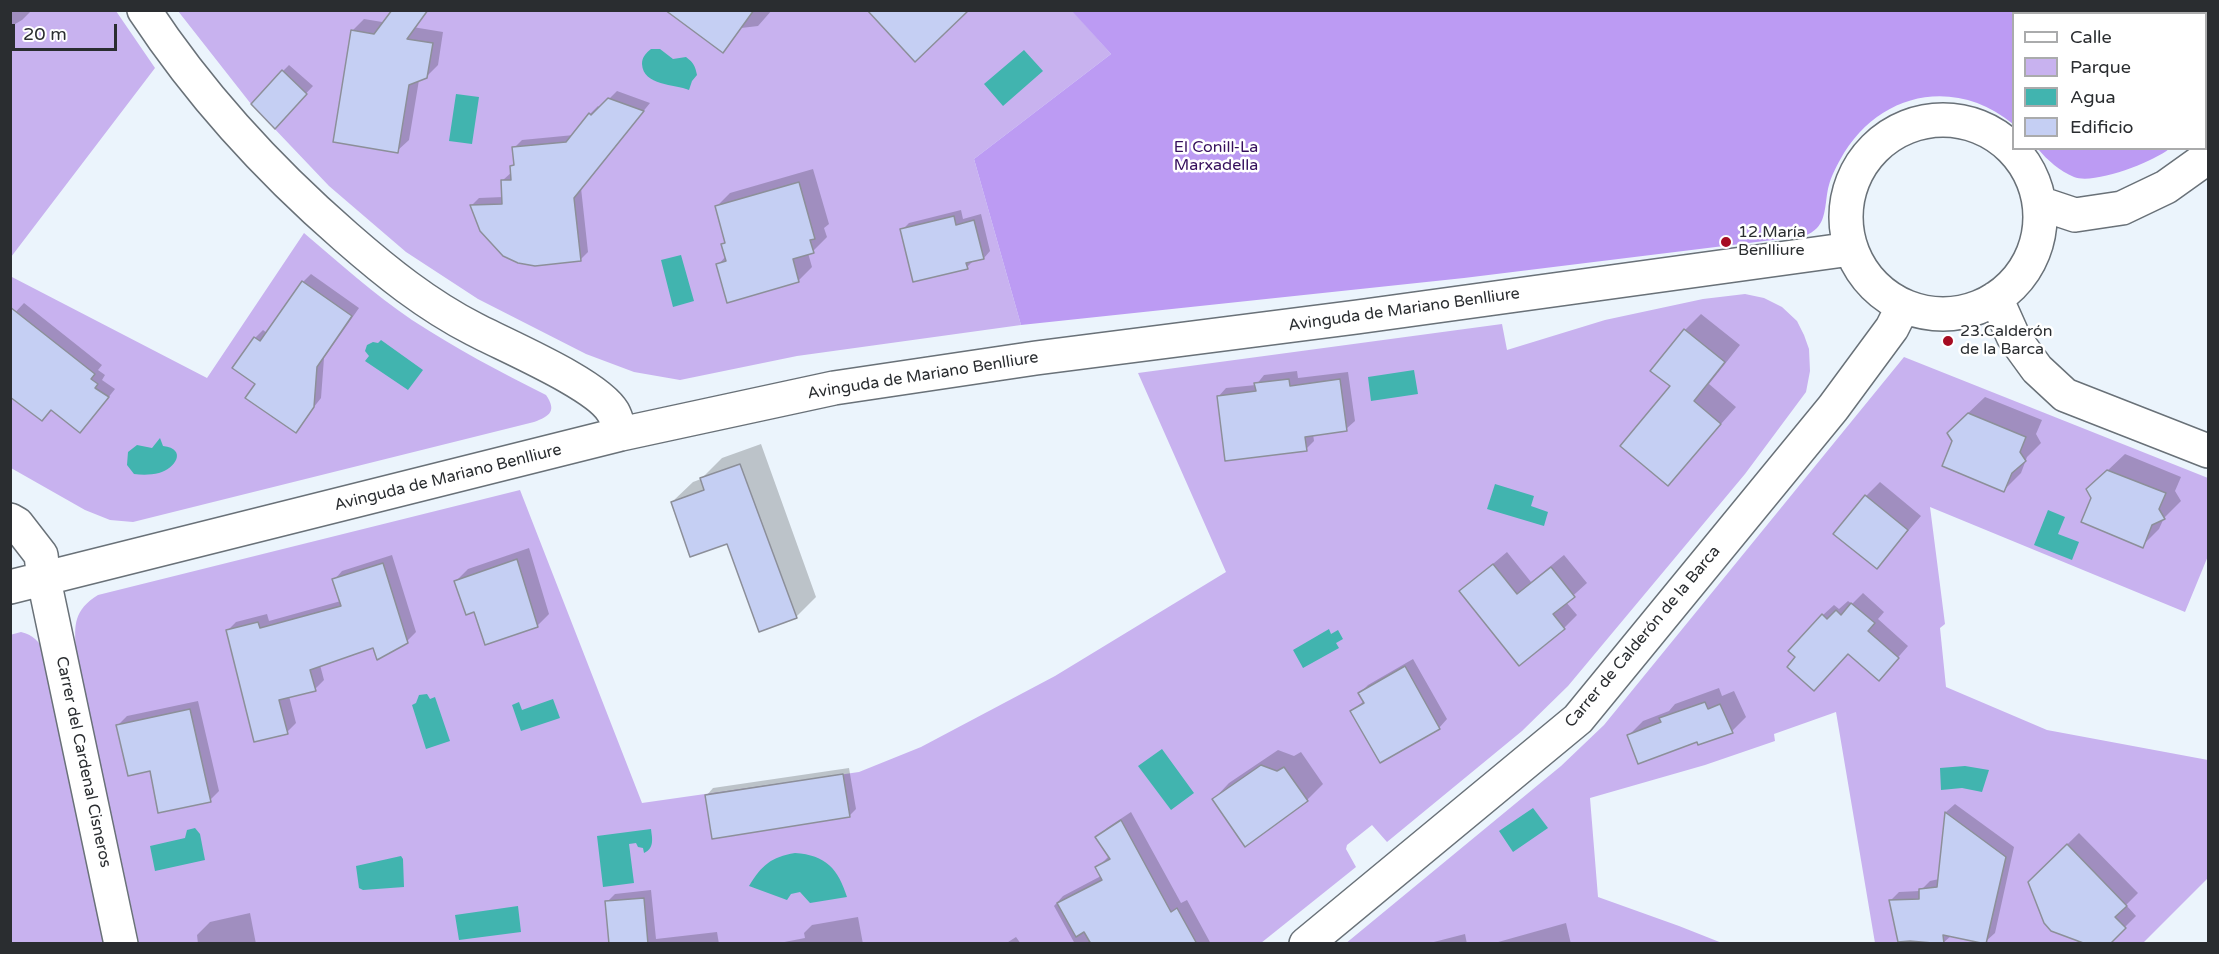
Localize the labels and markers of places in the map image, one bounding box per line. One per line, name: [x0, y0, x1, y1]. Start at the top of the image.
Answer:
place label: 12.María Benlliure: [1738, 223, 1806, 261]
marker: 12.María Benlliure: [1719, 235, 1733, 249]
place label: 23.Calderón de la Barca: [1960, 322, 2052, 360]
marker: 23.Calderón de la Barca: [1941, 334, 1955, 348]

